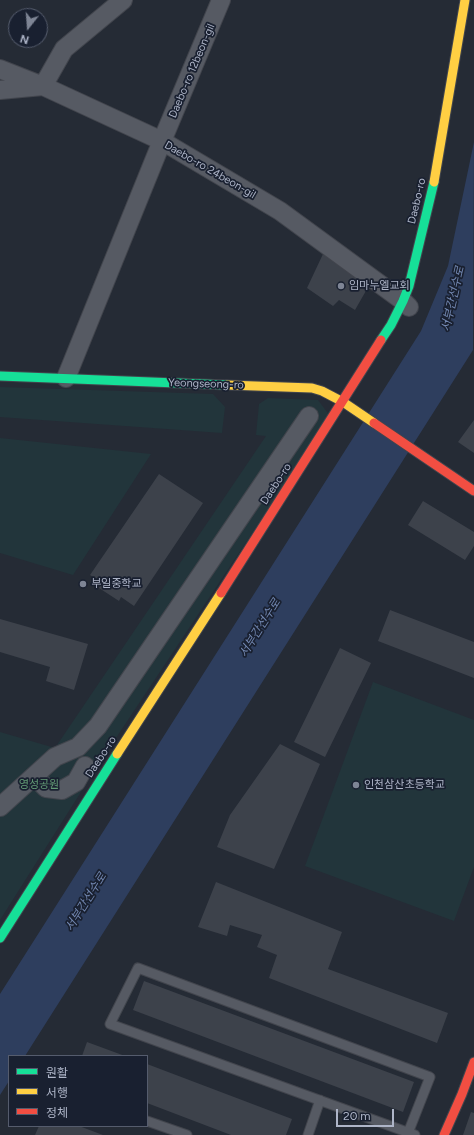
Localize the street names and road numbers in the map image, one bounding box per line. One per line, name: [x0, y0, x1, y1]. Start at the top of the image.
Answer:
street label: Daebo-ro 12beon-gil: [166, 22, 218, 120]
street label: Daebo-ro 24beon-gil: [162, 138, 258, 202]
street label: Daebo-ro: [405, 177, 429, 225]
street label: Yeongseong-ro: [168, 376, 244, 392]
street label: Daebo-ro: [258, 461, 294, 507]
street label: Daebo-ro: [83, 734, 119, 780]

